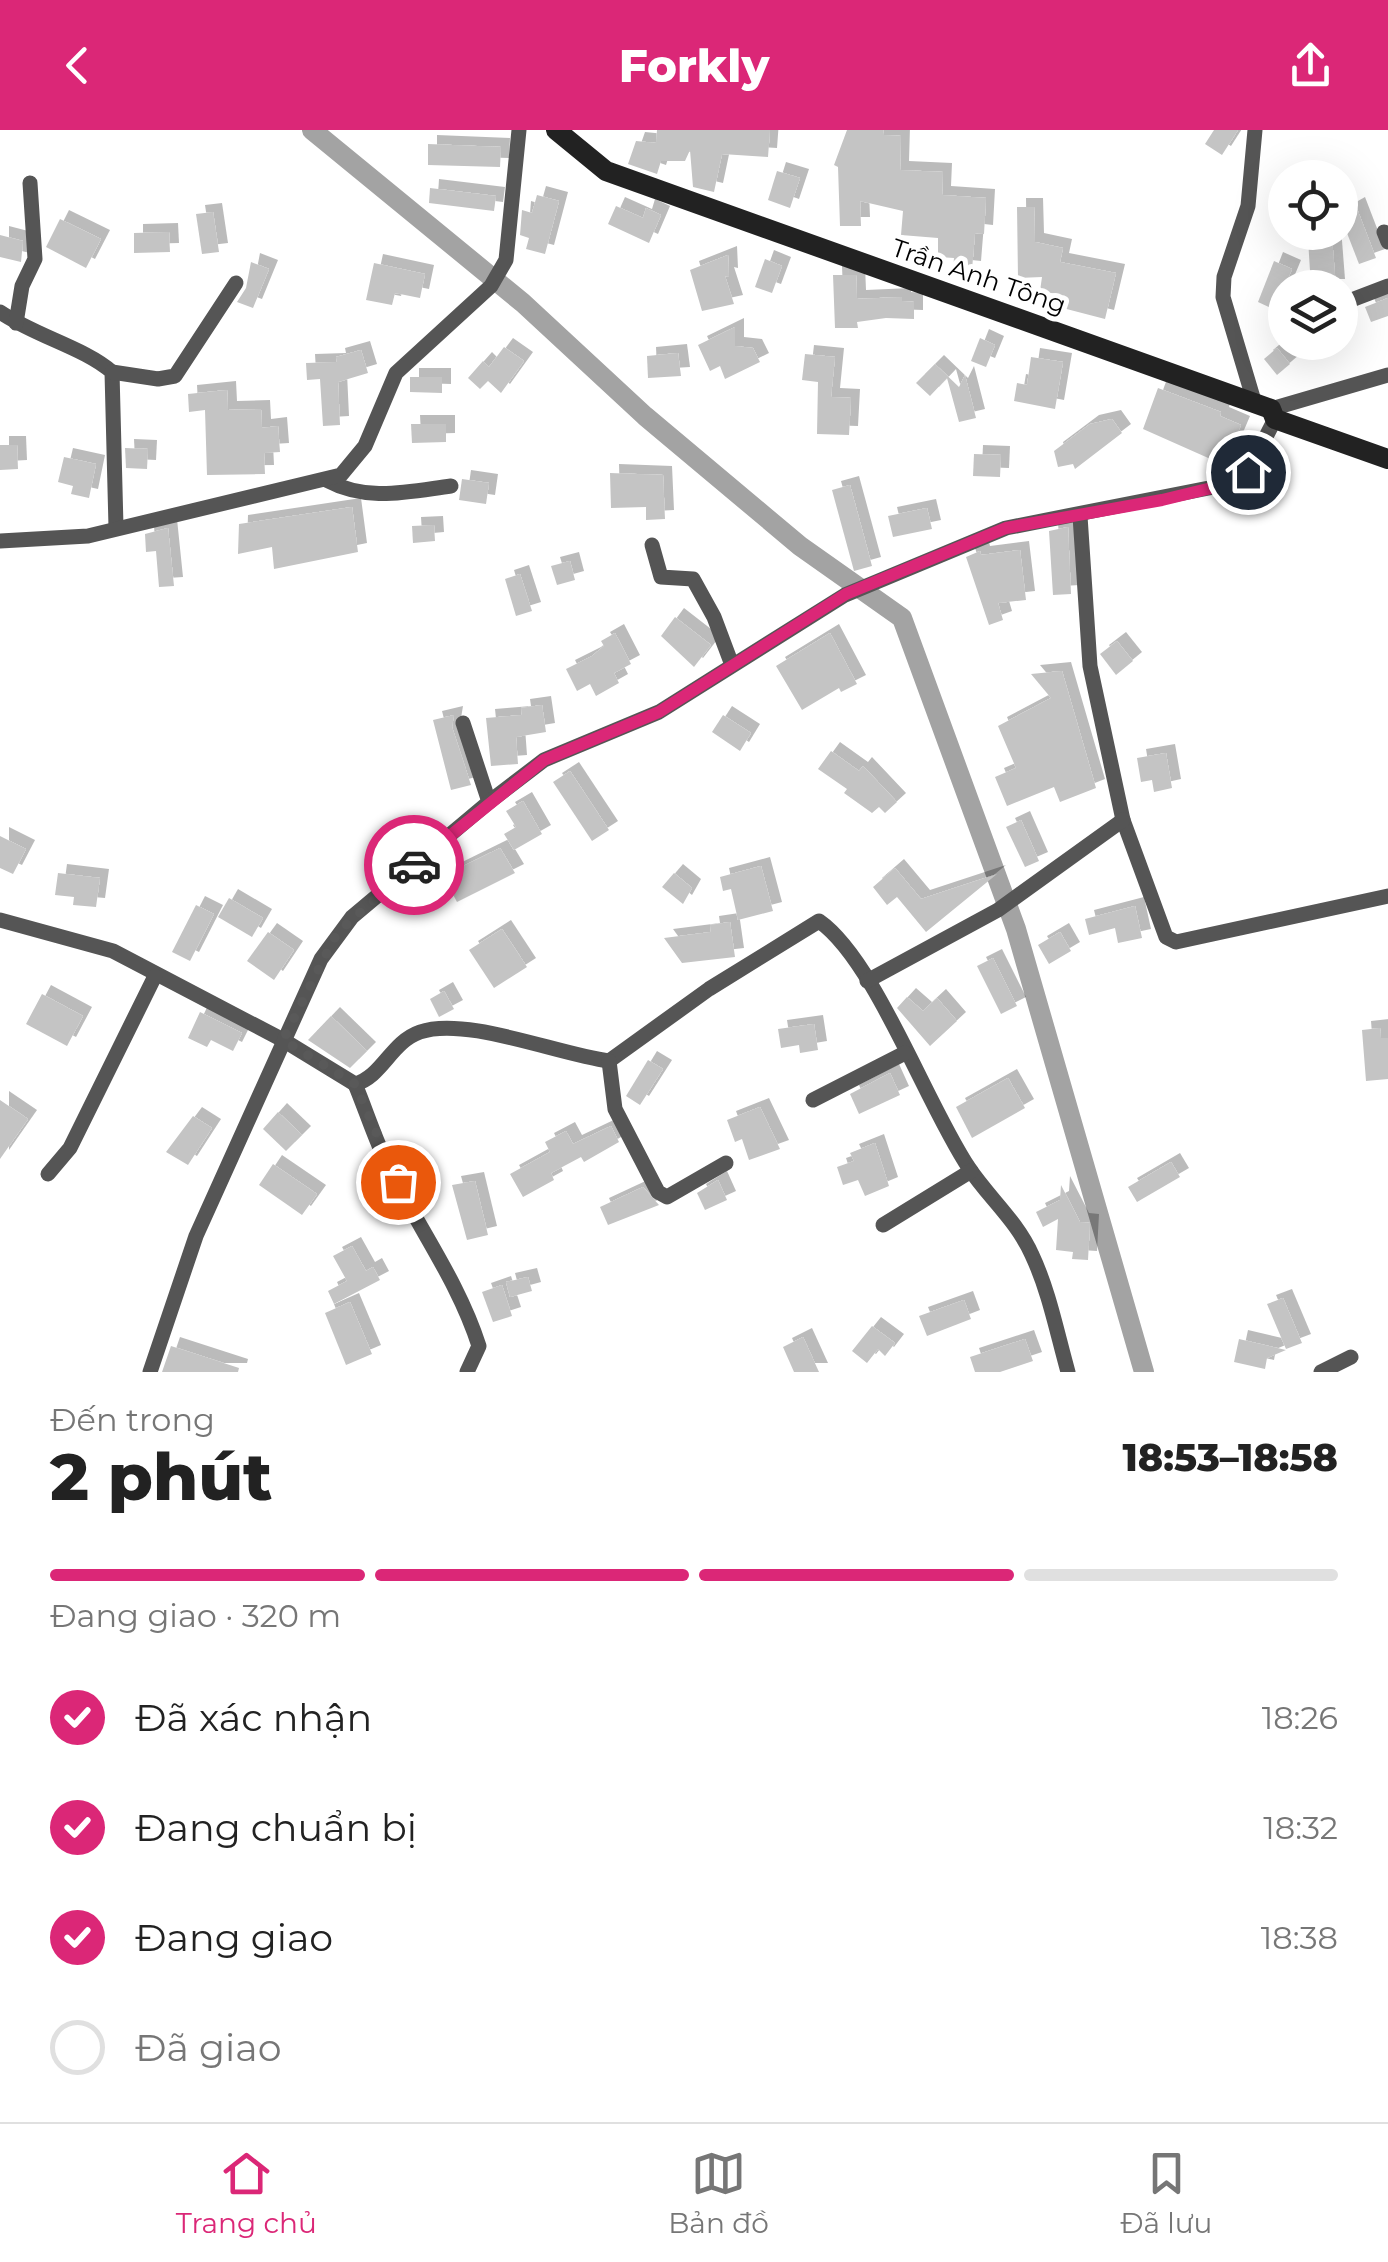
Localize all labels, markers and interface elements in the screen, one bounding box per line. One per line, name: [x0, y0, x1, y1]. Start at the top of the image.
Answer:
icon: back: [50, 38, 105, 93]
text: Forkly: [619, 38, 769, 93]
icon: share: [1283, 38, 1338, 93]
map controls: [1268, 160, 1358, 360]
button: locate: [1268, 160, 1358, 250]
street label: Trần Anh Tông: [888, 232, 1070, 320]
button: layers: [1268, 270, 1358, 360]
pin: [1206, 430, 1291, 515]
icon: home: [1221, 445, 1276, 500]
courier: [364, 815, 464, 915]
icon: car: [387, 838, 442, 893]
pin: [356, 1140, 441, 1225]
icon: bag: [371, 1155, 426, 1210]
text: Đến trong: [50, 1400, 215, 1439]
text: 18:53–18:58: [1122, 1434, 1338, 1481]
text: 2 phút: [50, 1437, 272, 1516]
text: Đang giao · 320 m: [50, 1596, 341, 1635]
icon: check: [50, 1690, 105, 1745]
text: Đã xác nhận: [135, 1694, 372, 1741]
text: 18:26: [1262, 1698, 1338, 1737]
icon: check: [50, 1800, 105, 1855]
text: Đang chuẩn bị: [135, 1804, 417, 1851]
text: 18:32: [1263, 1808, 1338, 1847]
icon: check: [50, 1910, 105, 1965]
text: Đang giao: [135, 1914, 333, 1961]
text: 18:38: [1261, 1918, 1338, 1957]
text: Đã giao: [135, 2024, 281, 2071]
tab: Trang chủ: [176, 2146, 317, 2240]
tab: Bản đồ: [668, 2146, 769, 2240]
tab: Đã lưu: [1120, 2146, 1212, 2240]

